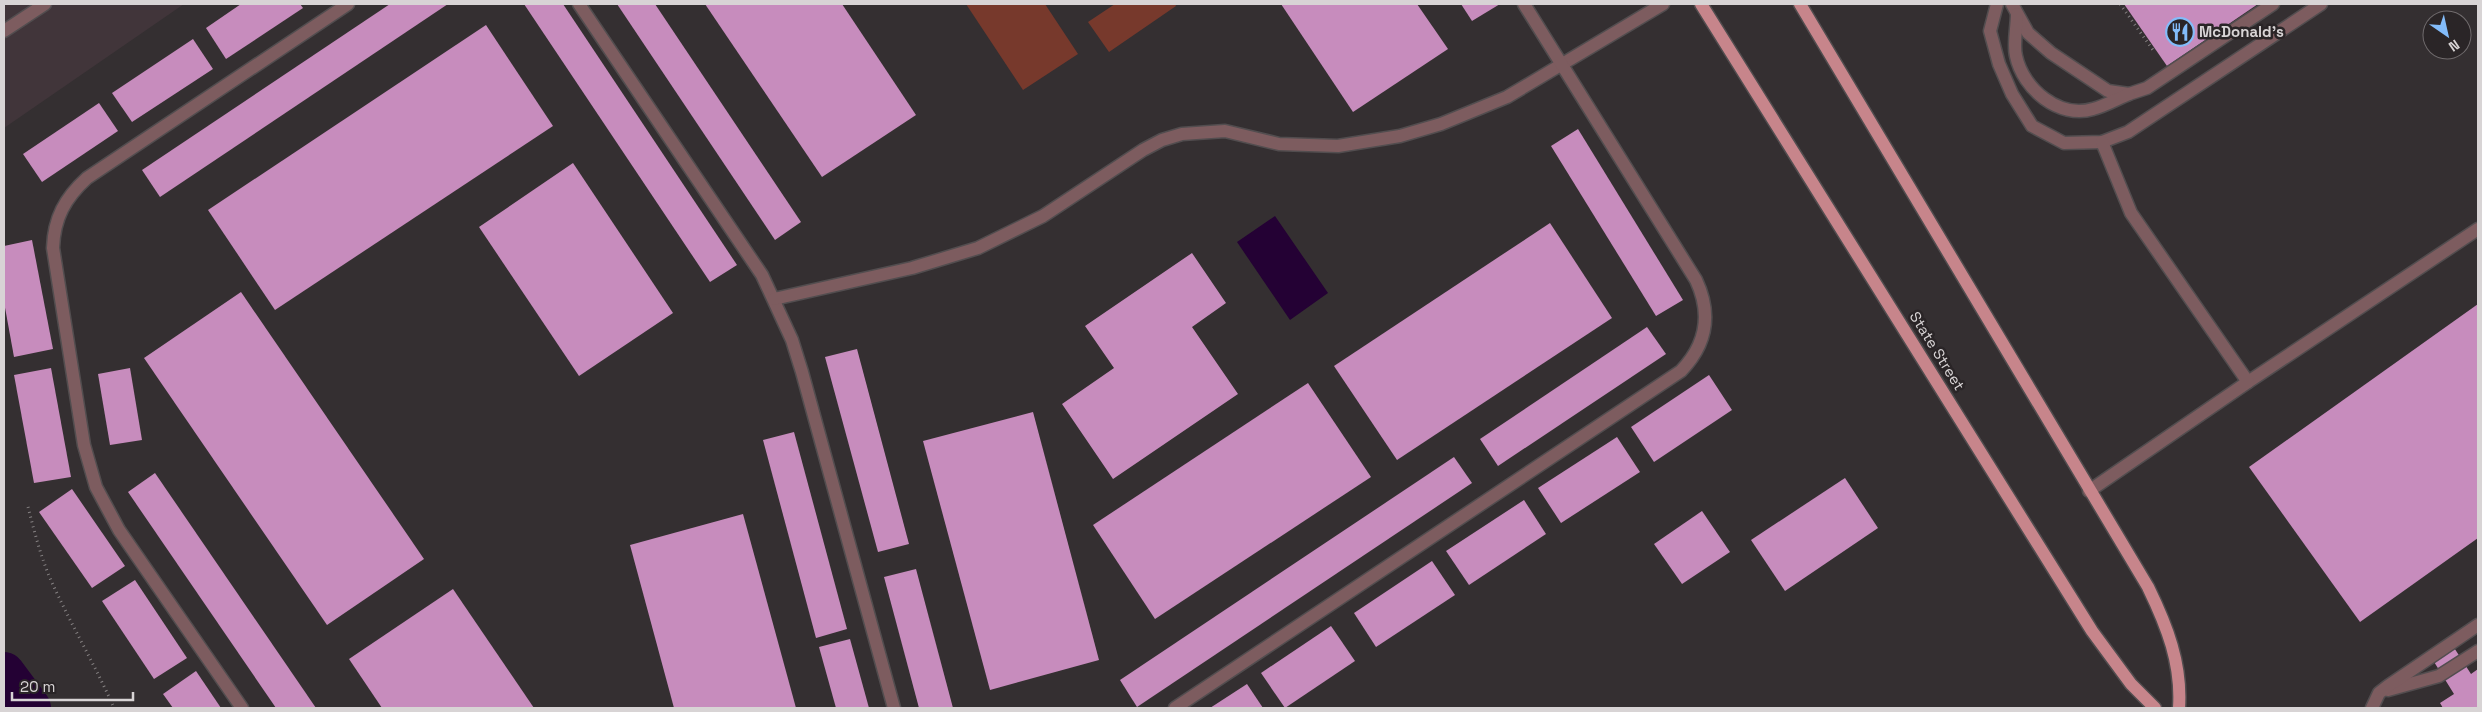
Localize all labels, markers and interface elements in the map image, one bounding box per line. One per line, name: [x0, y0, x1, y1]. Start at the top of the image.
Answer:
north arrow: [2422, 10, 2472, 60]
restaurant icon: McDonald's: [2165, 17, 2195, 47]
place label: McDonald's: [2199, 22, 2284, 41]
text: N: [2445, 36, 2463, 56]
street label: State Street: [1906, 308, 1969, 394]
scale bar: [12, 670, 134, 702]
text: 20 m: [20, 677, 55, 696]

